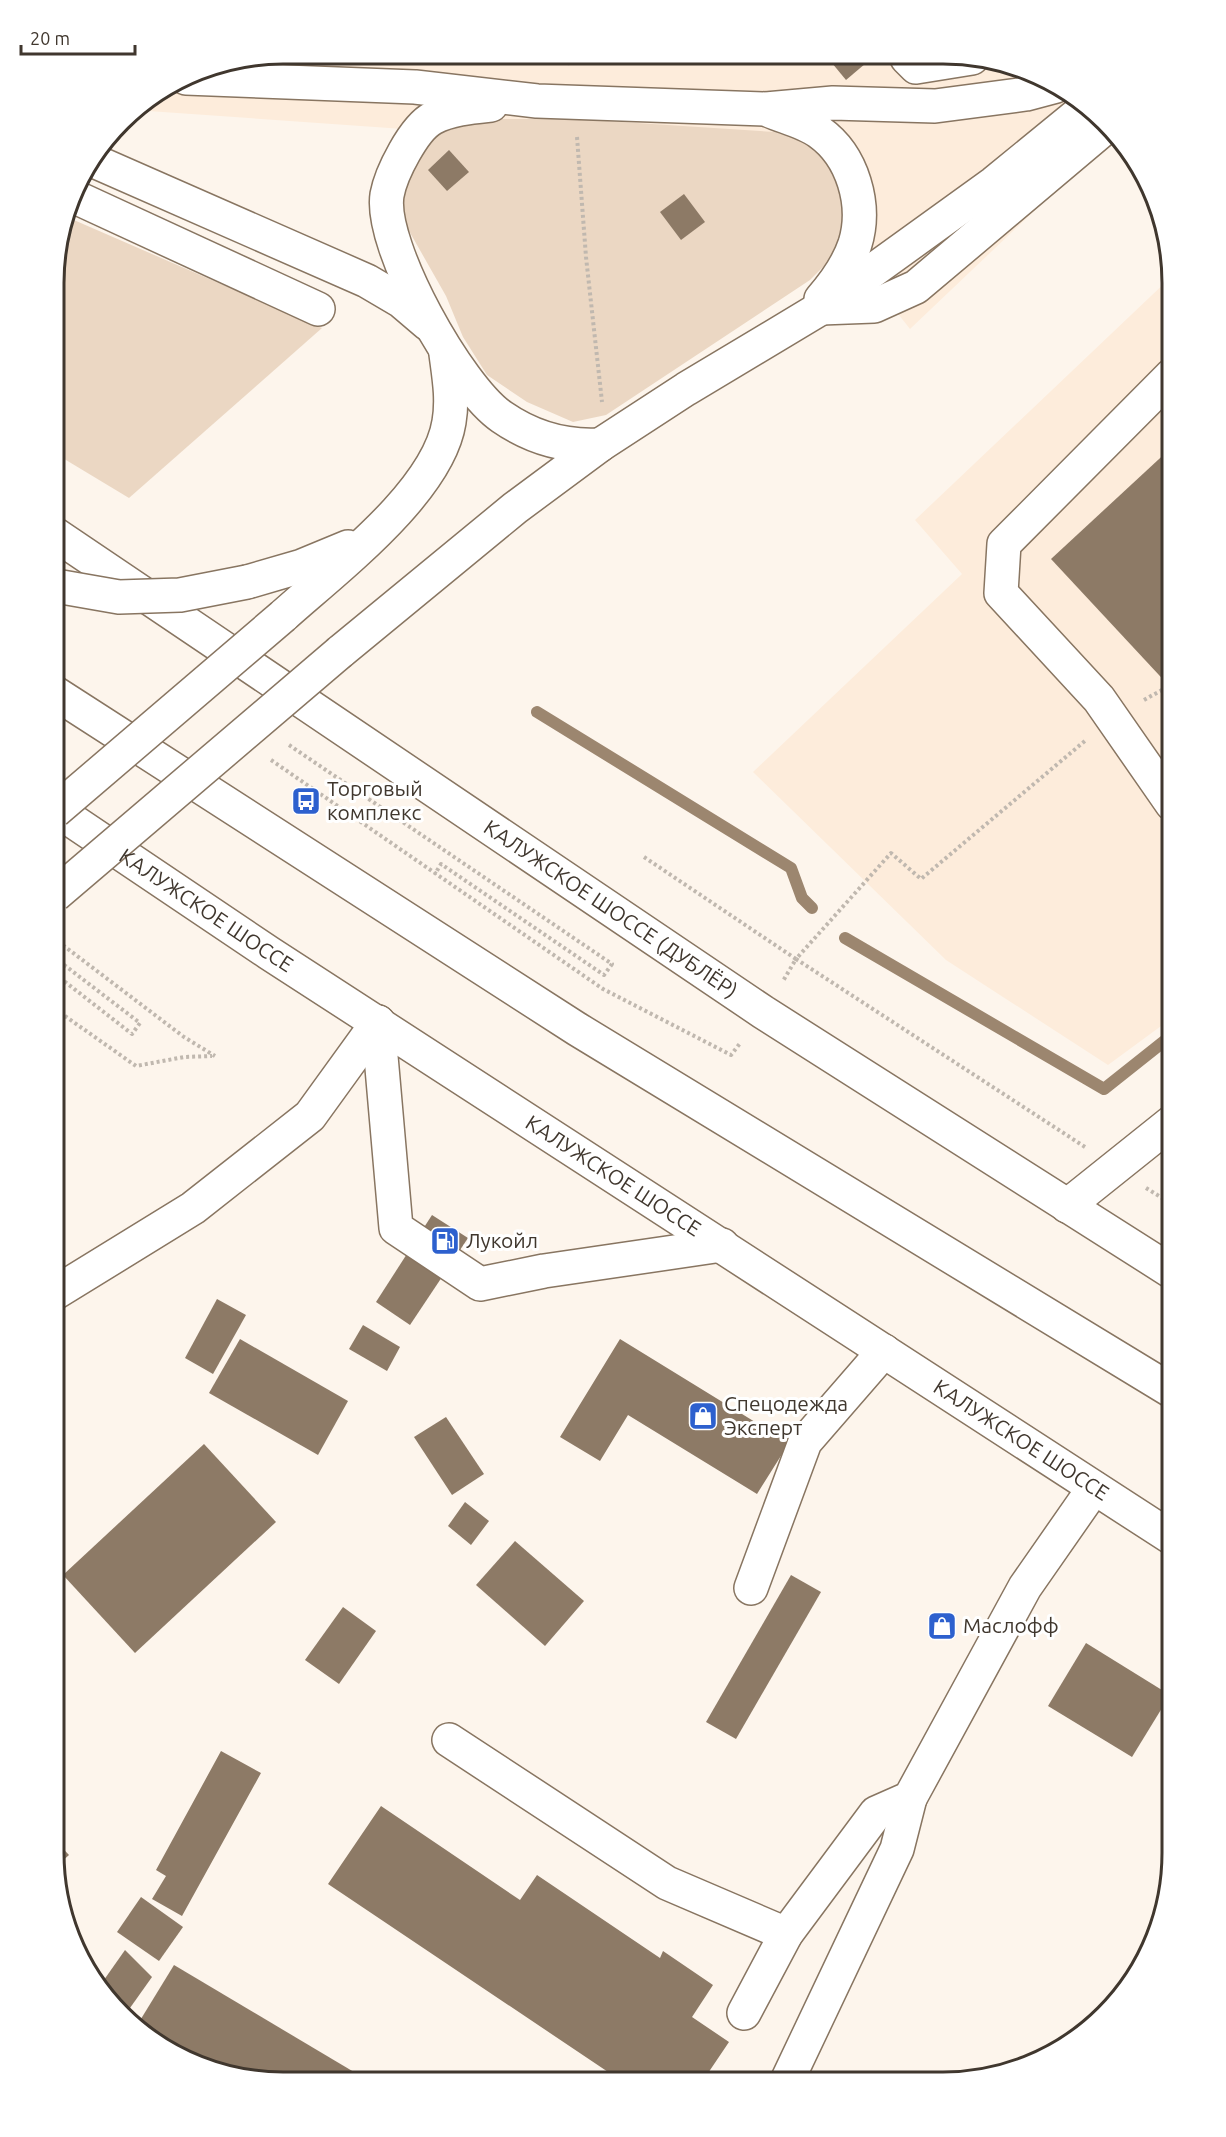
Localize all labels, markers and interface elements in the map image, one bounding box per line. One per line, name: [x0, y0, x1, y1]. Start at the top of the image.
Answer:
scale bar: [21, 18, 135, 56]
text: 20 m: [30, 28, 70, 48]
place label: Торговый комплекс: [327, 776, 423, 824]
bus stop icon: Торговый комплекс: [290, 785, 322, 817]
street label: КАЛУЖСКОЕ ШОССЕ (ДУБЛЁР): [480, 814, 742, 1002]
street label: КАЛУЖСКОЕ ШОССЕ: [115, 843, 298, 976]
street label: КАЛУЖСКОЕ ШОССЕ: [522, 1110, 706, 1241]
fuel station icon: Лукойл: [429, 1225, 461, 1257]
place label: Лукойл: [466, 1228, 538, 1252]
street label: КАЛУЖСКОЕ ШОССЕ: [929, 1374, 1114, 1505]
place label: Спецодежда Эксперт: [724, 1391, 848, 1439]
shop icon: Спецодежда Эксперт: [687, 1400, 719, 1432]
shop icon: Маслофф: [926, 1610, 958, 1642]
place label: Маслофф: [963, 1613, 1059, 1637]

